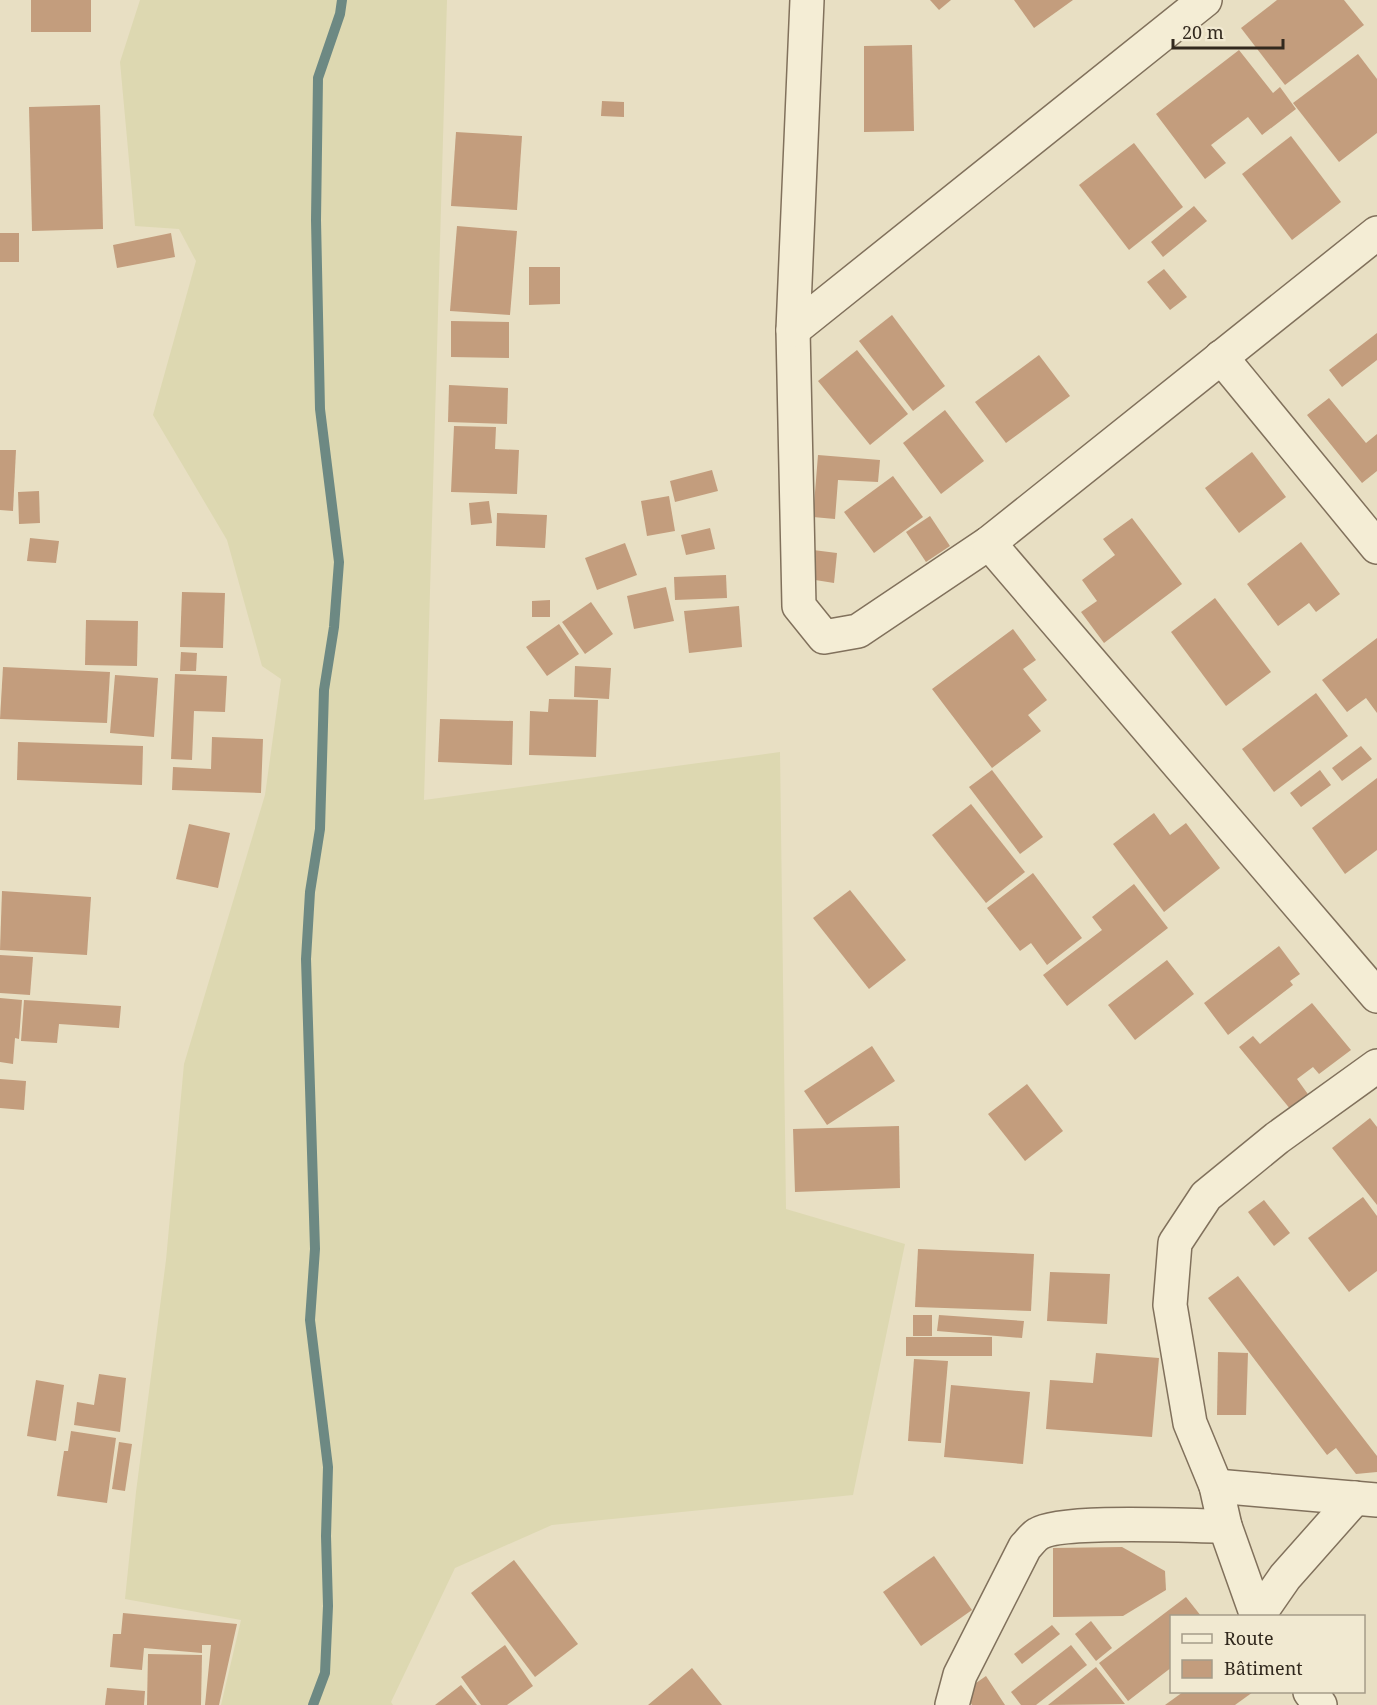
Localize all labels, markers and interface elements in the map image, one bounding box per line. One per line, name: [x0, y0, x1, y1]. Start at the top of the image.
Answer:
scale bar: [1173, 12, 1282, 50]
text: 20 m: [1182, 20, 1224, 44]
legend: [1170, 1615, 1365, 1693]
text: Route: [1224, 1626, 1274, 1650]
text: Bâtiment: [1224, 1656, 1303, 1680]

